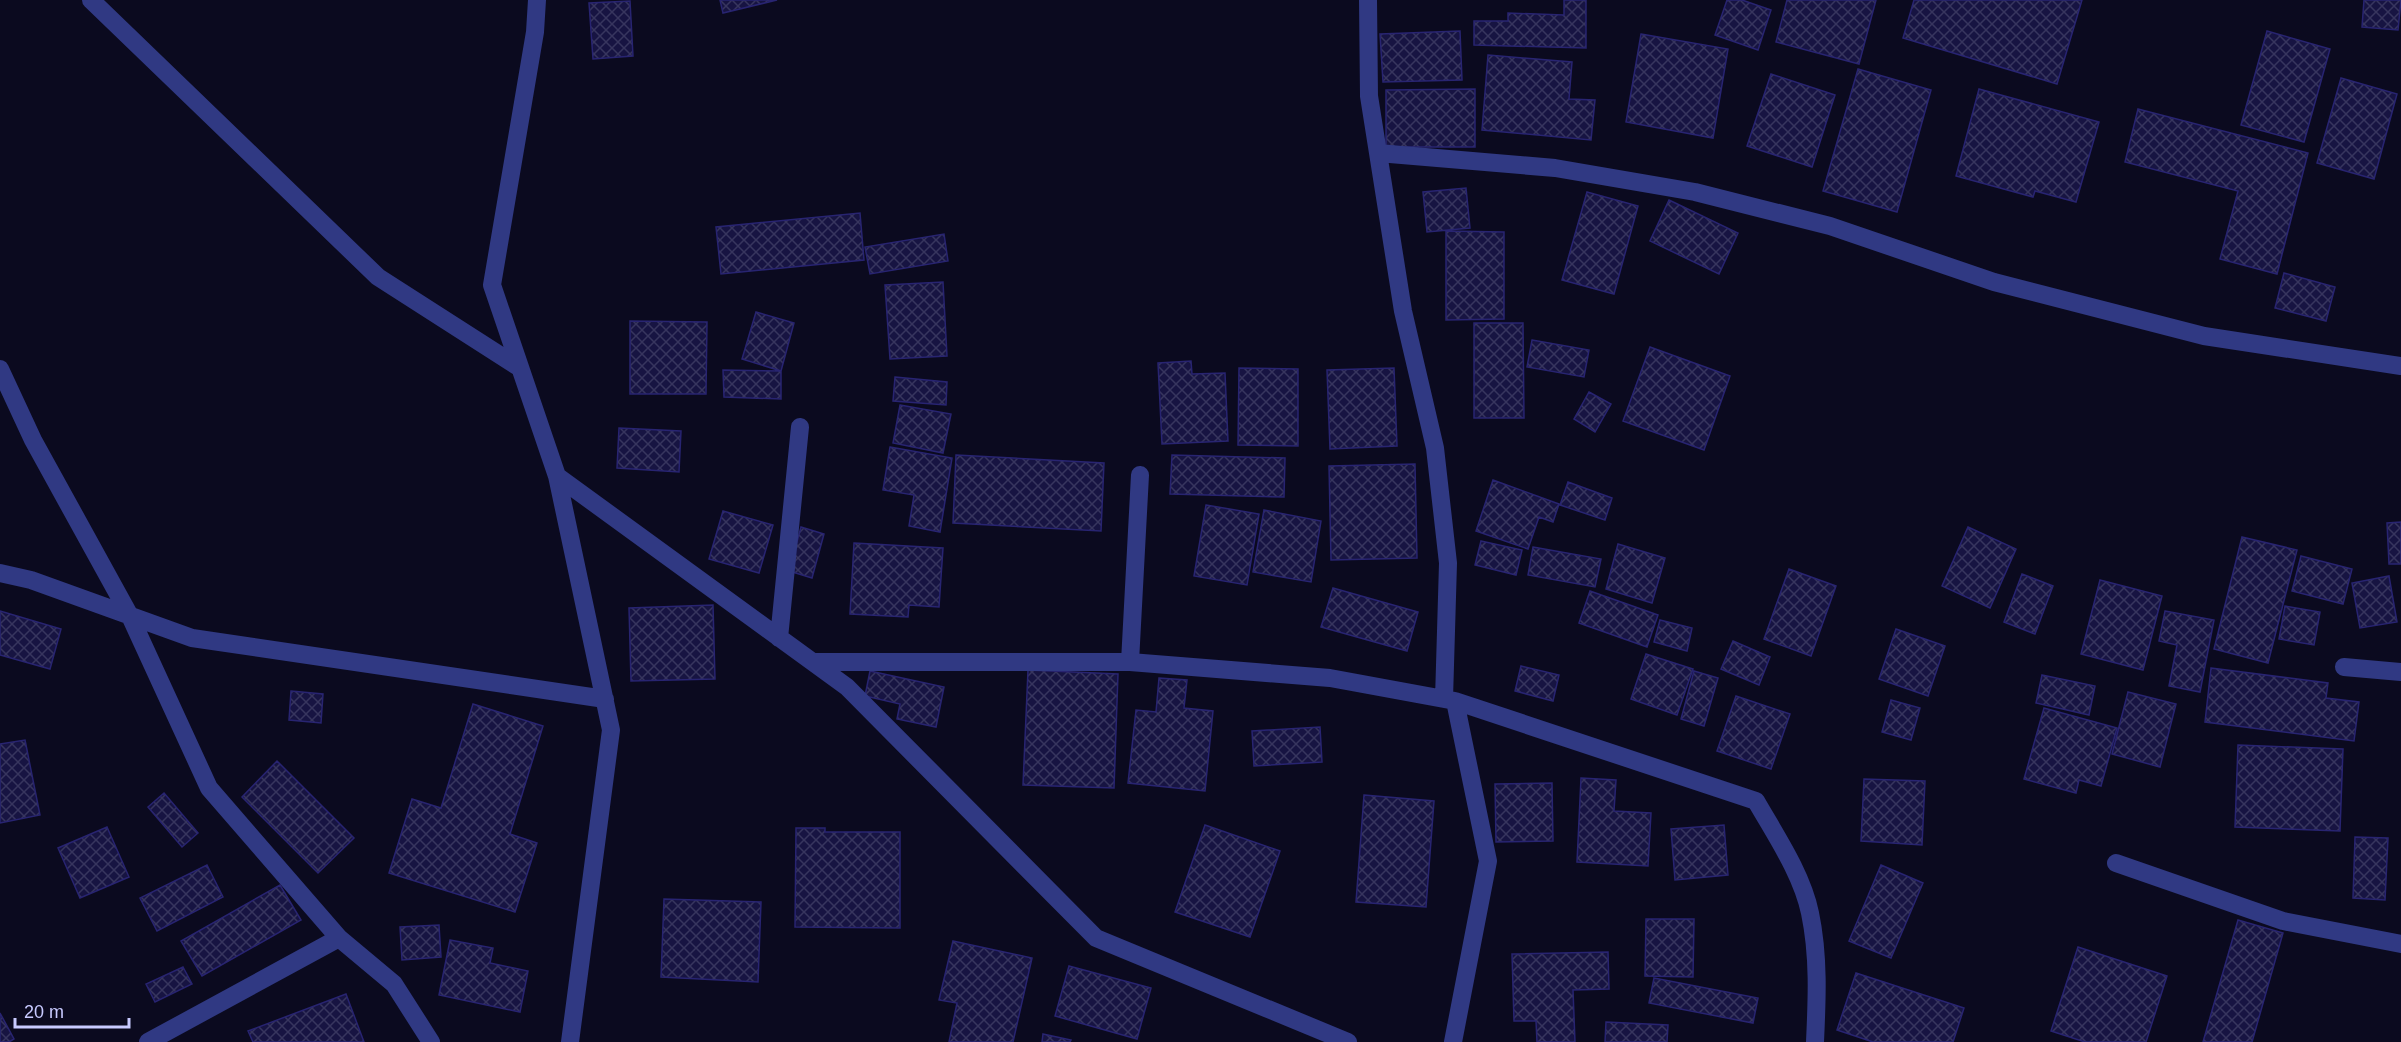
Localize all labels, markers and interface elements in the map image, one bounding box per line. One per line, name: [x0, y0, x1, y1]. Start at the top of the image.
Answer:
scale bar: [15, 991, 129, 1029]
text: 20 m: [24, 1002, 64, 1022]

